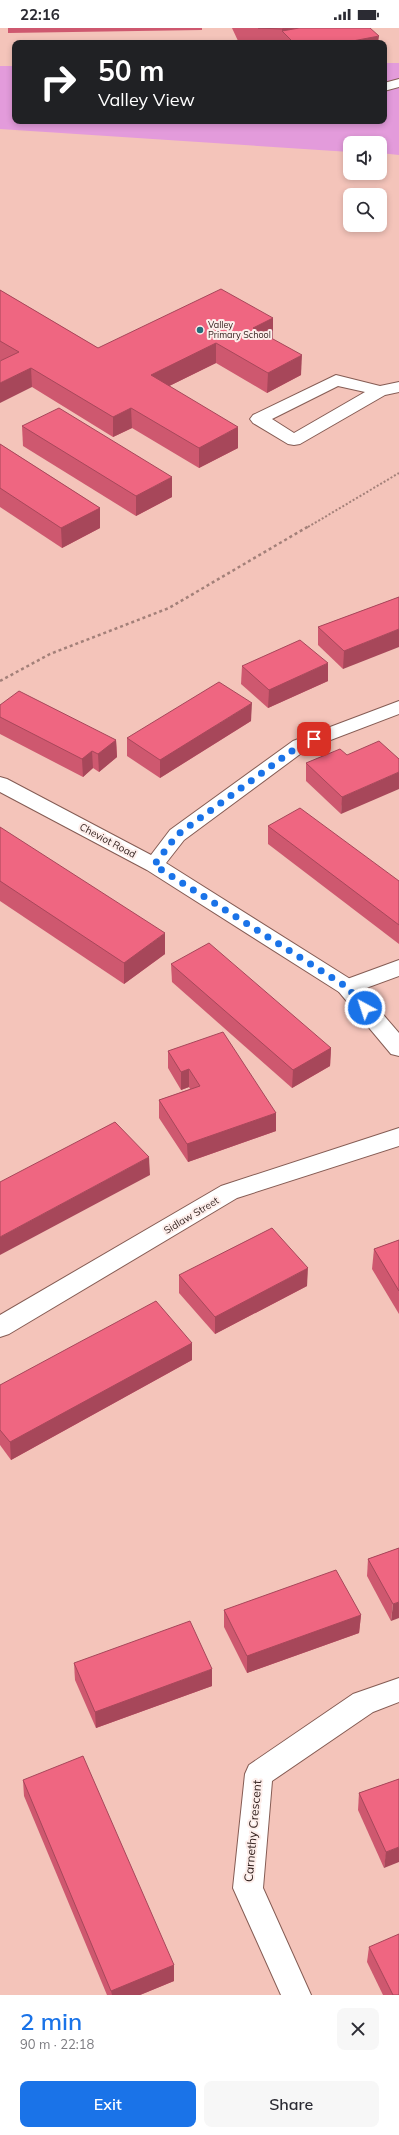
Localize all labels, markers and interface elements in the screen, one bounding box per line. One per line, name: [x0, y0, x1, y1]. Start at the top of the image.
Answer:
text: 22:16: [20, 5, 60, 24]
text: 50 m: [98, 53, 164, 88]
icon: right: [32, 56, 84, 108]
text: Valley View: [98, 88, 195, 111]
map controls: [343, 136, 387, 232]
button: sound: [343, 136, 387, 180]
button: search: [343, 188, 387, 232]
place label: Valley Primary School: [208, 319, 271, 341]
marker: Valley Primary School: [195, 325, 205, 335]
pin: [297, 722, 331, 756]
icon: arrive: [303, 728, 325, 750]
street label: Cheviot Road: [77, 820, 138, 861]
position arrow: [344, 987, 386, 1029]
street label: Sidlaw Street: [161, 1194, 222, 1237]
street label: Carnethy Crescent: [241, 1779, 264, 1883]
text: 2 min: [20, 2006, 82, 2036]
button: close: [337, 2008, 379, 2050]
text: 90 m · 22:18: [20, 2036, 94, 2052]
button: Exit: [20, 2081, 196, 2127]
button: Share: [204, 2081, 379, 2127]

